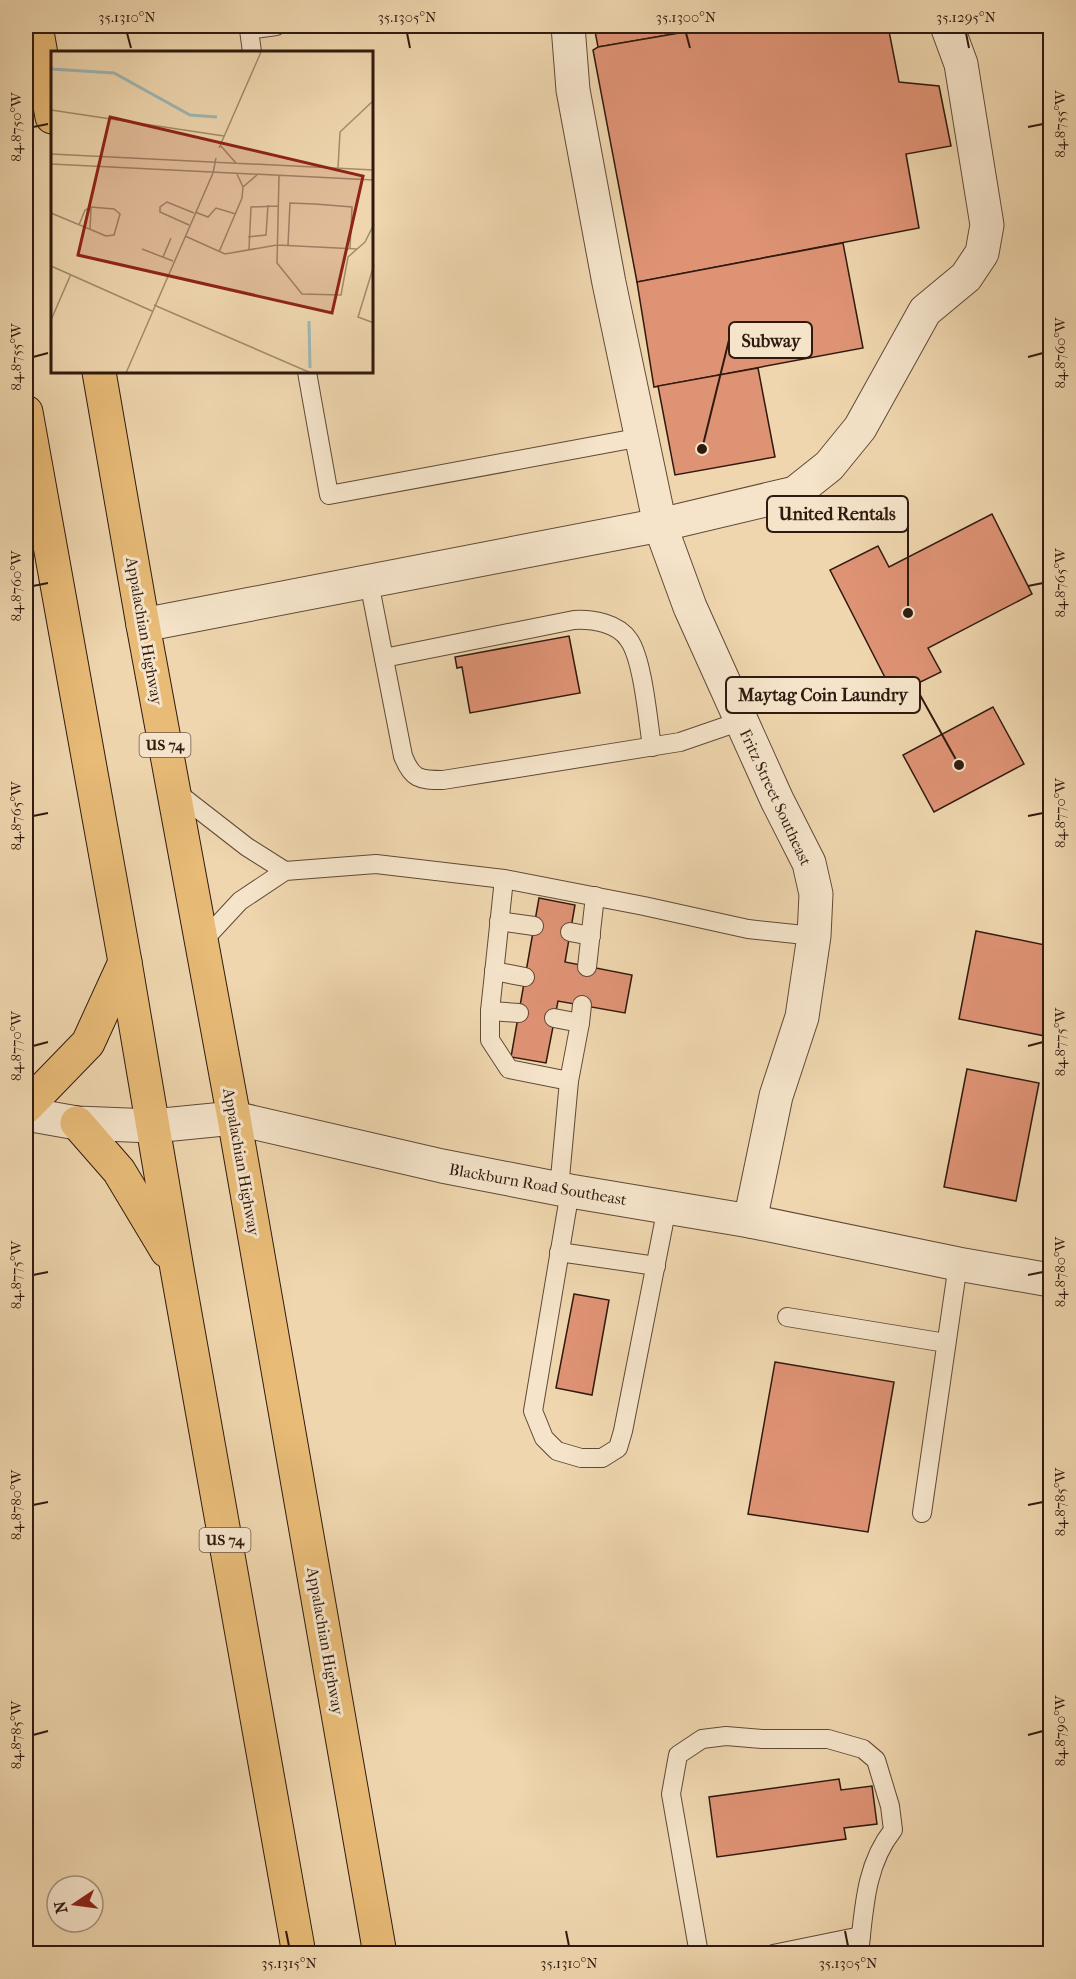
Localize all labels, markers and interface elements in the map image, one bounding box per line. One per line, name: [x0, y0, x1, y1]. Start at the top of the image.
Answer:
text: 35.1310°N: [98, 8, 156, 26]
text: 35.1305°N: [378, 8, 437, 26]
text: 35.1300°N: [656, 8, 717, 26]
text: 35.1295°N: [936, 8, 997, 26]
inset map: [51, 51, 374, 374]
text: 84.8755°W: [1051, 89, 1069, 158]
text: 84.8750°W: [7, 91, 25, 162]
text: 84.8760°W: [1051, 316, 1069, 388]
text: 84.8755°W: [7, 322, 25, 391]
callout: Subway: [729, 322, 812, 358]
text: Subway: [741, 331, 802, 352]
callout: United Rentals: [767, 496, 908, 532]
text: United Rentals: [777, 504, 896, 525]
text: 84.8765°W: [1051, 547, 1069, 618]
text: 84.8760°W: [7, 549, 25, 621]
street label: Appalachian Highway: [122, 555, 167, 707]
callout: Maytag Coin Laundry: [726, 677, 920, 713]
text: Maytag Coin Laundry: [737, 685, 909, 706]
street label: Fritz Street Southeast: [736, 726, 816, 869]
road number: US 74: [140, 733, 190, 757]
text: 84.8770°W: [1051, 777, 1069, 848]
text: 84.8765°W: [7, 780, 25, 851]
text: 84.8775°W: [1051, 1007, 1069, 1076]
text: 84.8770°W: [7, 1010, 25, 1081]
street label: Appalachian Highway: [219, 1086, 264, 1238]
street label: Blackburn Road Southeast: [448, 1160, 629, 1210]
text: 84.8780°W: [1051, 1236, 1069, 1307]
text: 84.8775°W: [7, 1240, 25, 1309]
text: 84.8785°W: [1051, 1466, 1069, 1536]
text: 84.8780°W: [7, 1469, 25, 1540]
road number: US 74: [200, 1528, 250, 1552]
street label: Appalachian Highway: [303, 1565, 348, 1717]
text: 84.8790°W: [1051, 1694, 1069, 1766]
text: 84.8785°W: [7, 1699, 25, 1769]
north arrow: [45, 1874, 105, 1934]
text: N: [50, 1898, 71, 1915]
text: 35.1315°N: [261, 1954, 317, 1972]
text: 35.1310°N: [540, 1954, 598, 1972]
text: 35.1305°N: [819, 1954, 878, 1972]

